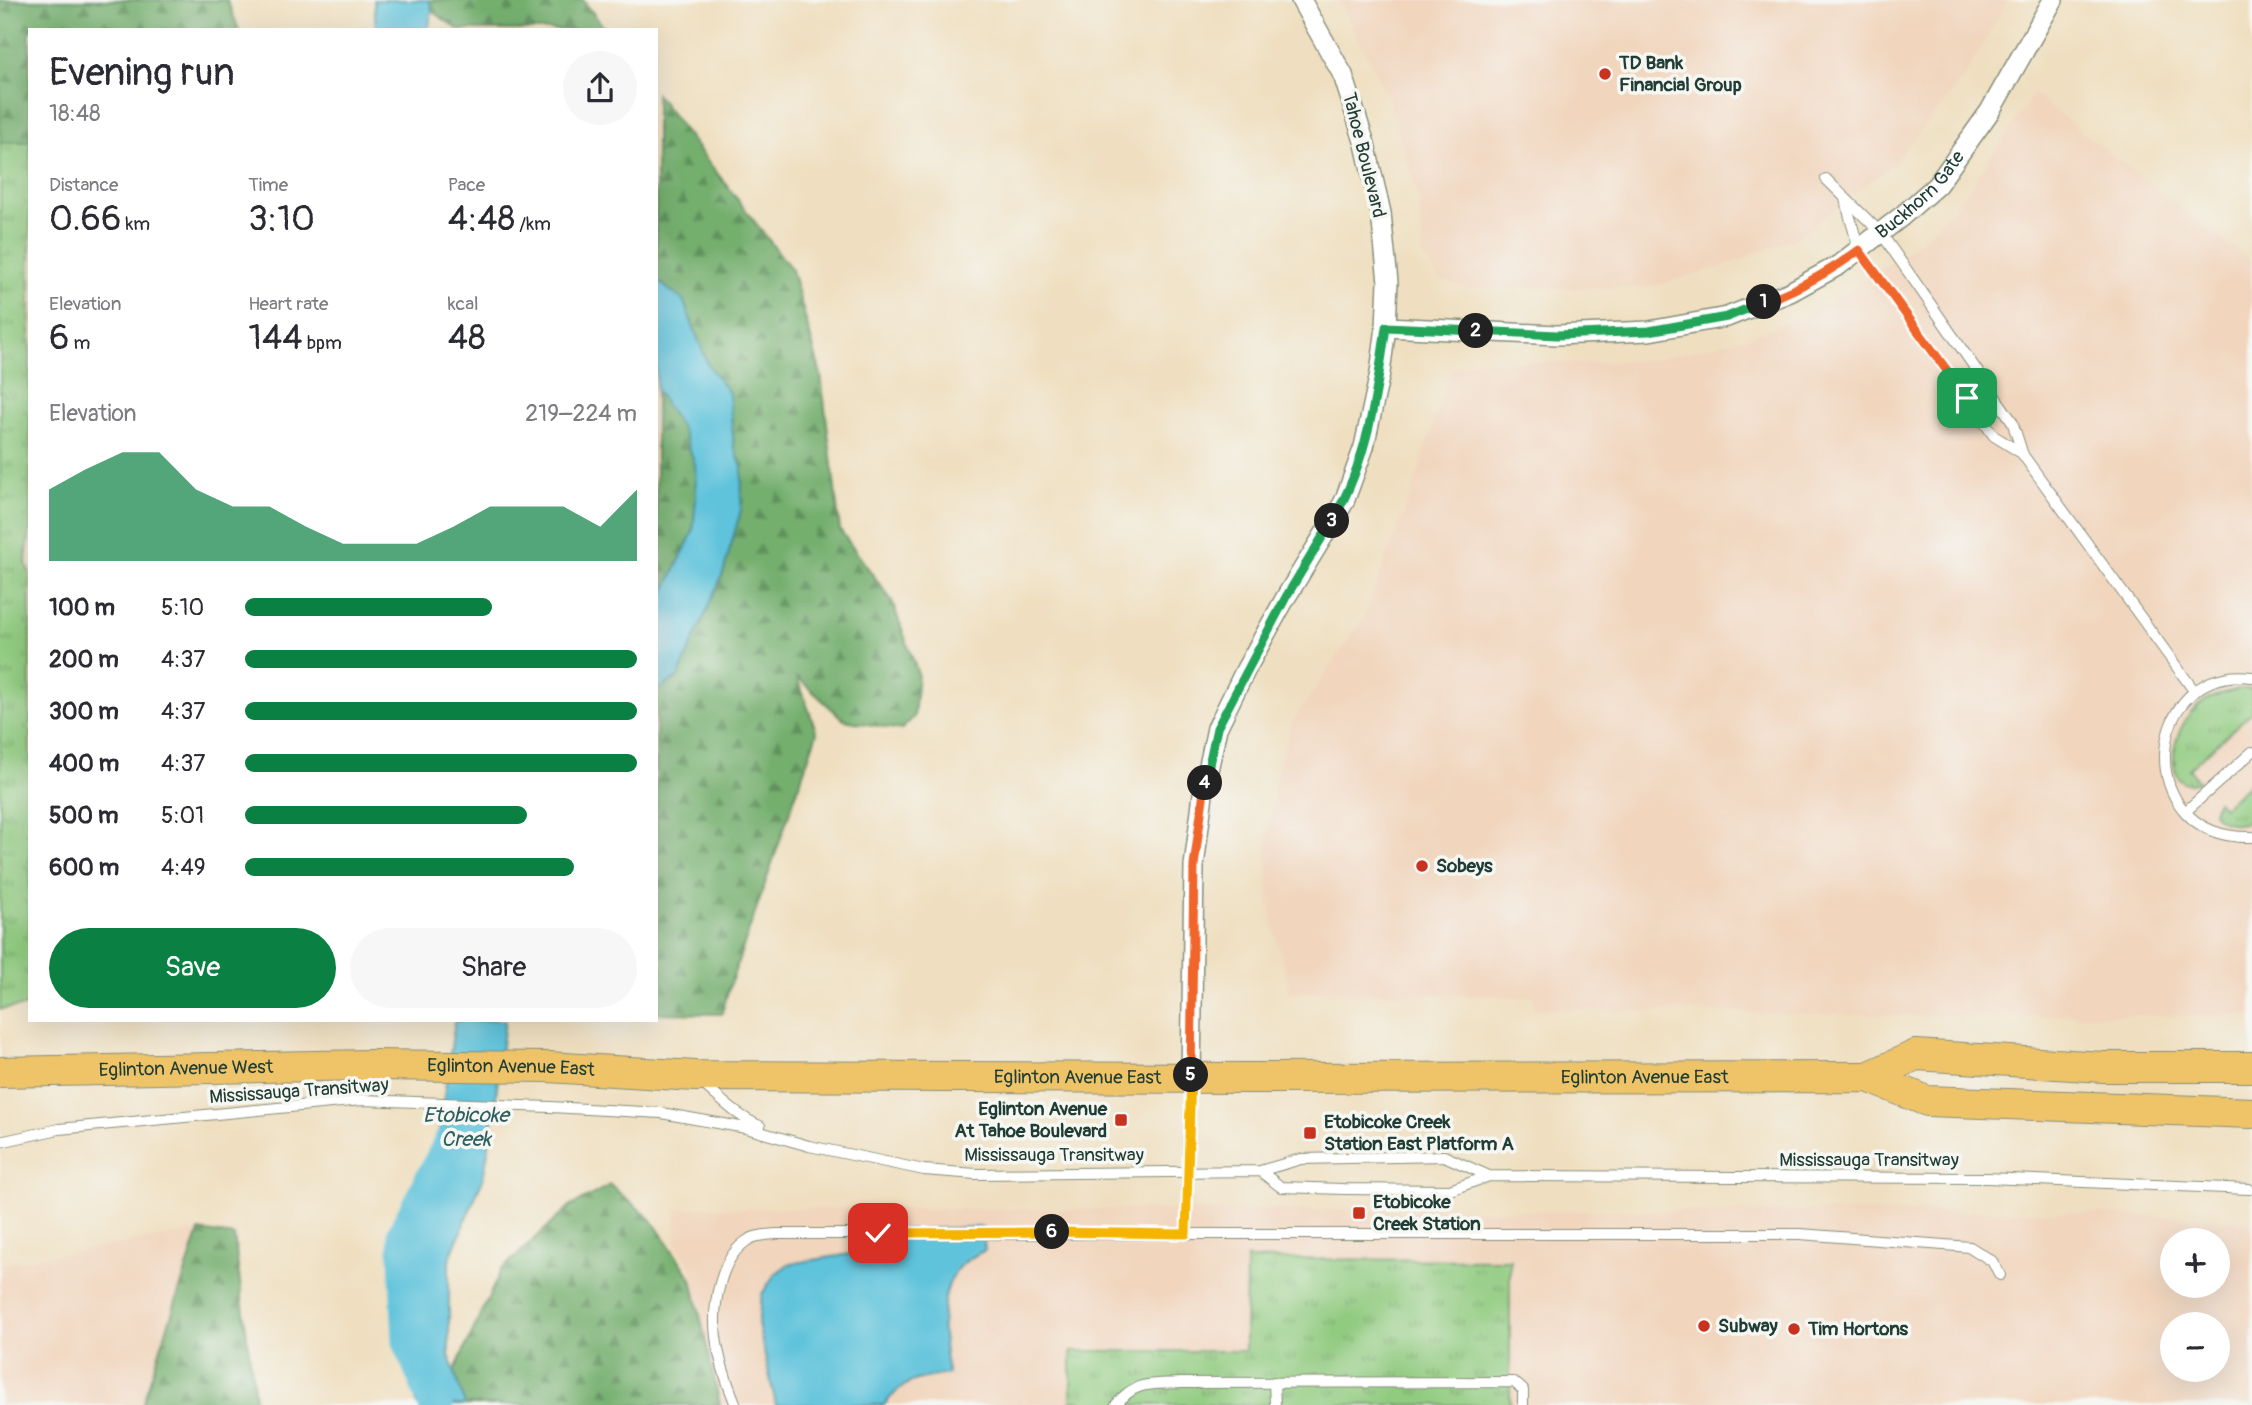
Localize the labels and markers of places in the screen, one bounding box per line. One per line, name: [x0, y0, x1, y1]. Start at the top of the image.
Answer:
place label: TD Bank Financial Group: [1618, 51, 1742, 97]
marker: TD Bank Financial Group: [1597, 66, 1613, 82]
pin: 1: [1746, 284, 1782, 320]
pin: 2: [1458, 314, 1494, 348]
pin: [1937, 368, 1997, 428]
pin: 3: [1314, 504, 1350, 538]
pin: 4: [1188, 766, 1222, 800]
place label: Sobeys: [1436, 854, 1493, 878]
marker: Sobeys: [1414, 858, 1430, 874]
pin: 5: [1174, 1058, 1208, 1092]
place label: Eglinton Avenue At Tahoe Boulevard: [955, 1097, 1108, 1143]
place label: Etobicoke Creek Station East Platform A: [1324, 1110, 1514, 1156]
marker: Eglinton Avenue At Tahoe Boulevard: [1113, 1112, 1129, 1128]
marker: Etobicoke Creek Station East Platform A: [1302, 1125, 1318, 1141]
place label: Etobicoke Creek Station: [1373, 1190, 1481, 1236]
pin: [848, 1203, 908, 1263]
marker: Etobicoke Creek Station: [1351, 1205, 1367, 1221]
pin: 6: [1034, 1214, 1070, 1250]
place label: Subway: [1718, 1314, 1779, 1338]
place label: Tim Hortons: [1807, 1317, 1909, 1341]
marker: Subway: [1696, 1318, 1712, 1334]
marker: Tim Hortons: [1786, 1321, 1802, 1337]

